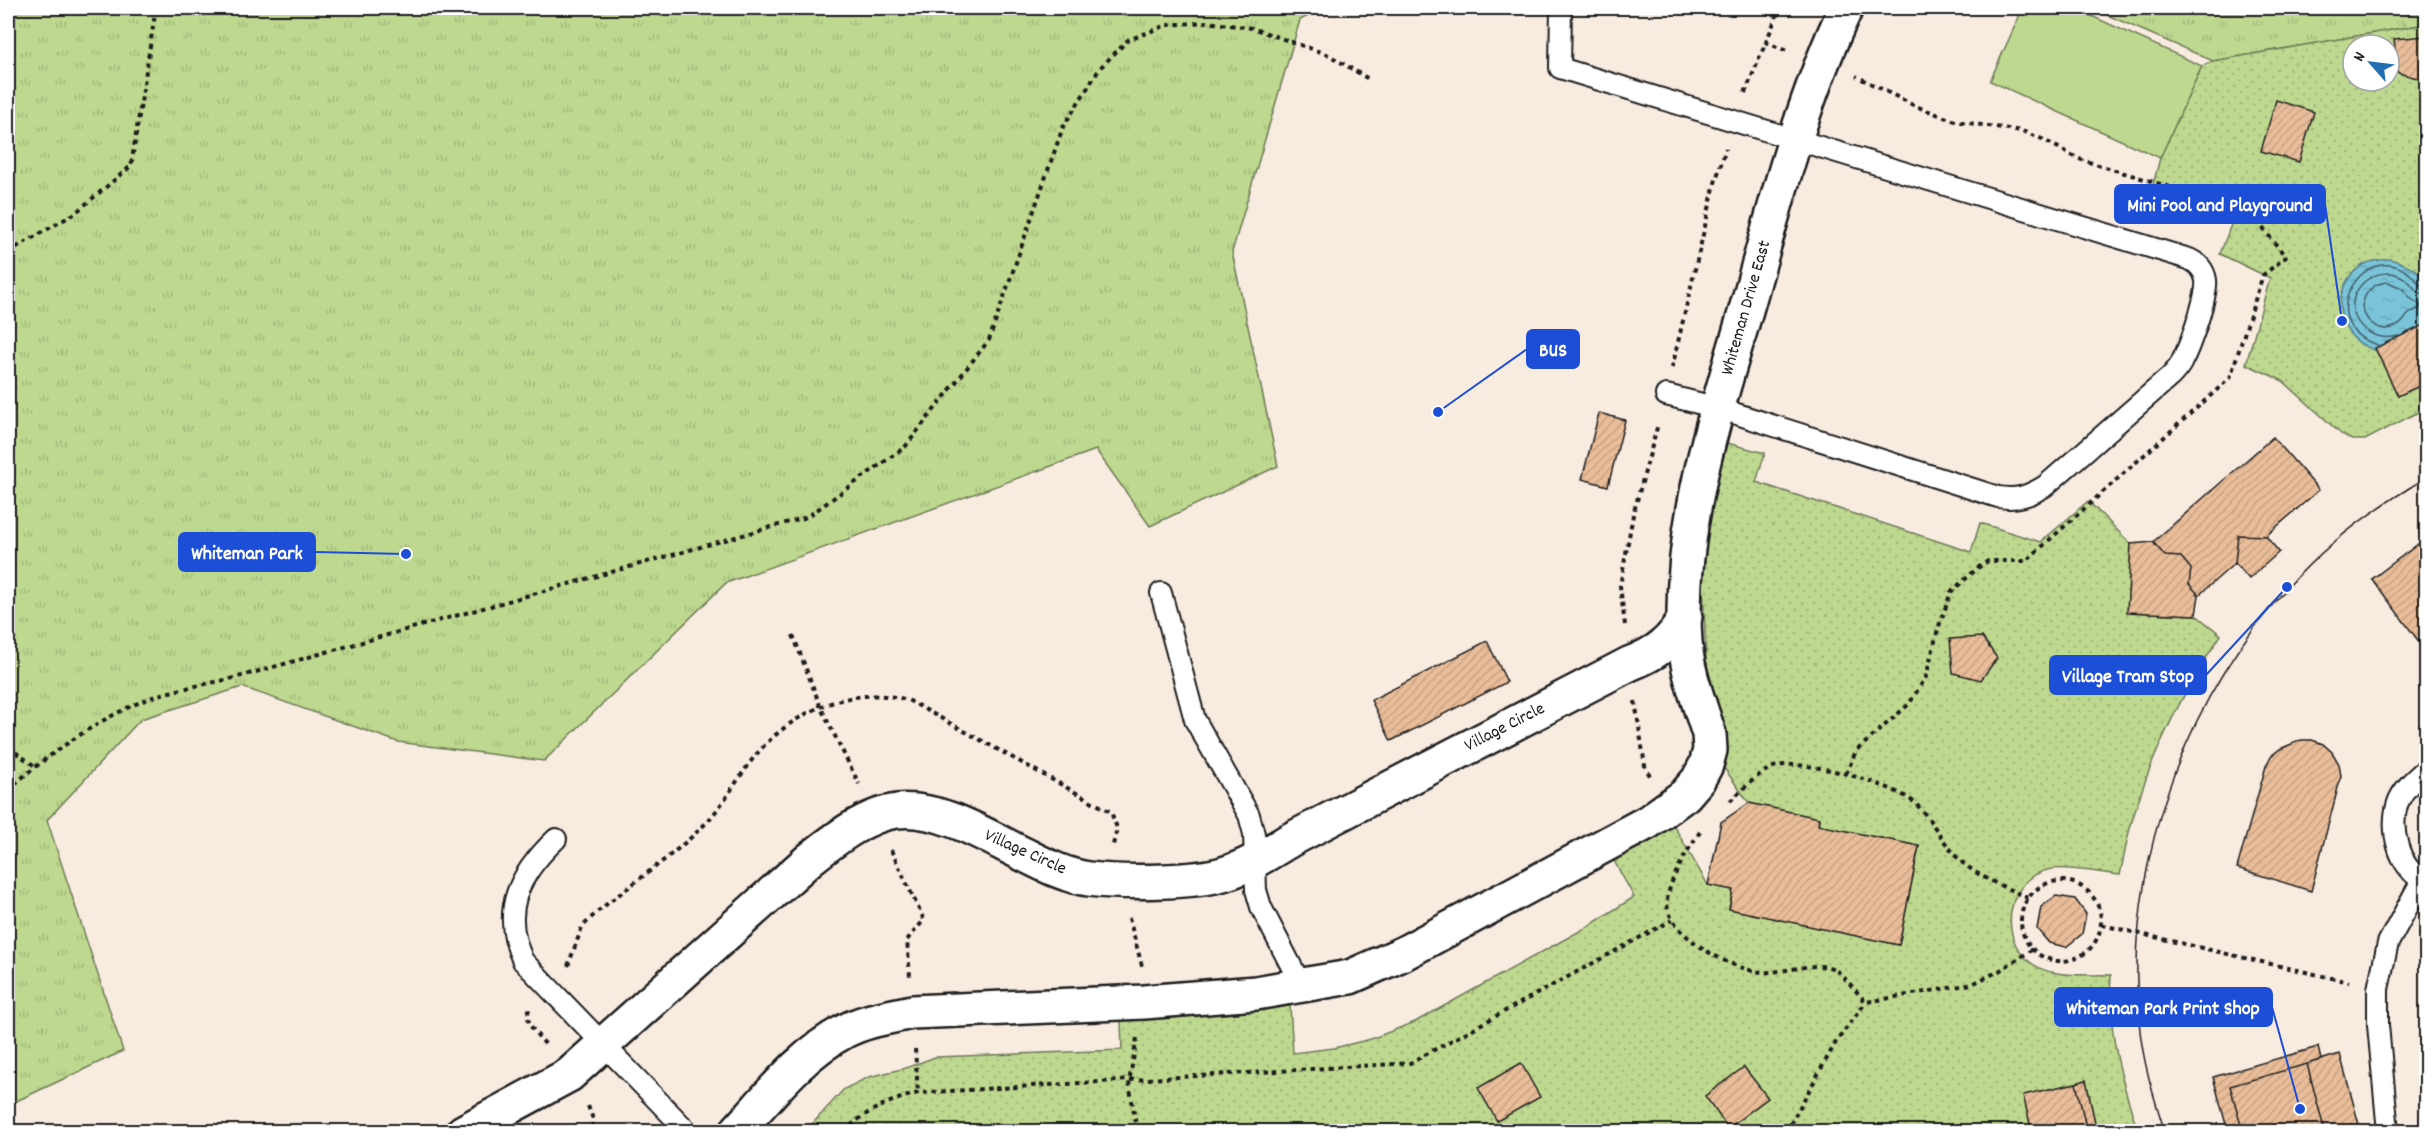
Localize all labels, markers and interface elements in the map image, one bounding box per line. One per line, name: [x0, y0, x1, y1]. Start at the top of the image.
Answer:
north arrow: [2341, 33, 2401, 93]
text: N: [2348, 48, 2372, 66]
callout: Mini Pool and Playground: [2115, 185, 2325, 223]
text: Mini Pool and Playground: [2127, 193, 2313, 221]
street label: Whiteman Drive East: [1716, 237, 1778, 378]
callout: BUS: [1527, 330, 1579, 368]
text: BUS: [1539, 338, 1567, 366]
callout: Whiteman Park: [179, 533, 315, 571]
text: Whiteman Park: [191, 541, 303, 569]
callout: Village Tram Stop: [2050, 656, 2206, 694]
text: Village Tram Stop: [2062, 664, 2194, 692]
street label: Village Circle: [1460, 697, 1550, 759]
street label: Village Circle: [980, 824, 1070, 882]
callout: Whiteman Park Print Shop: [2055, 988, 2272, 1026]
text: Whiteman Park Print Shop: [2066, 996, 2260, 1024]

